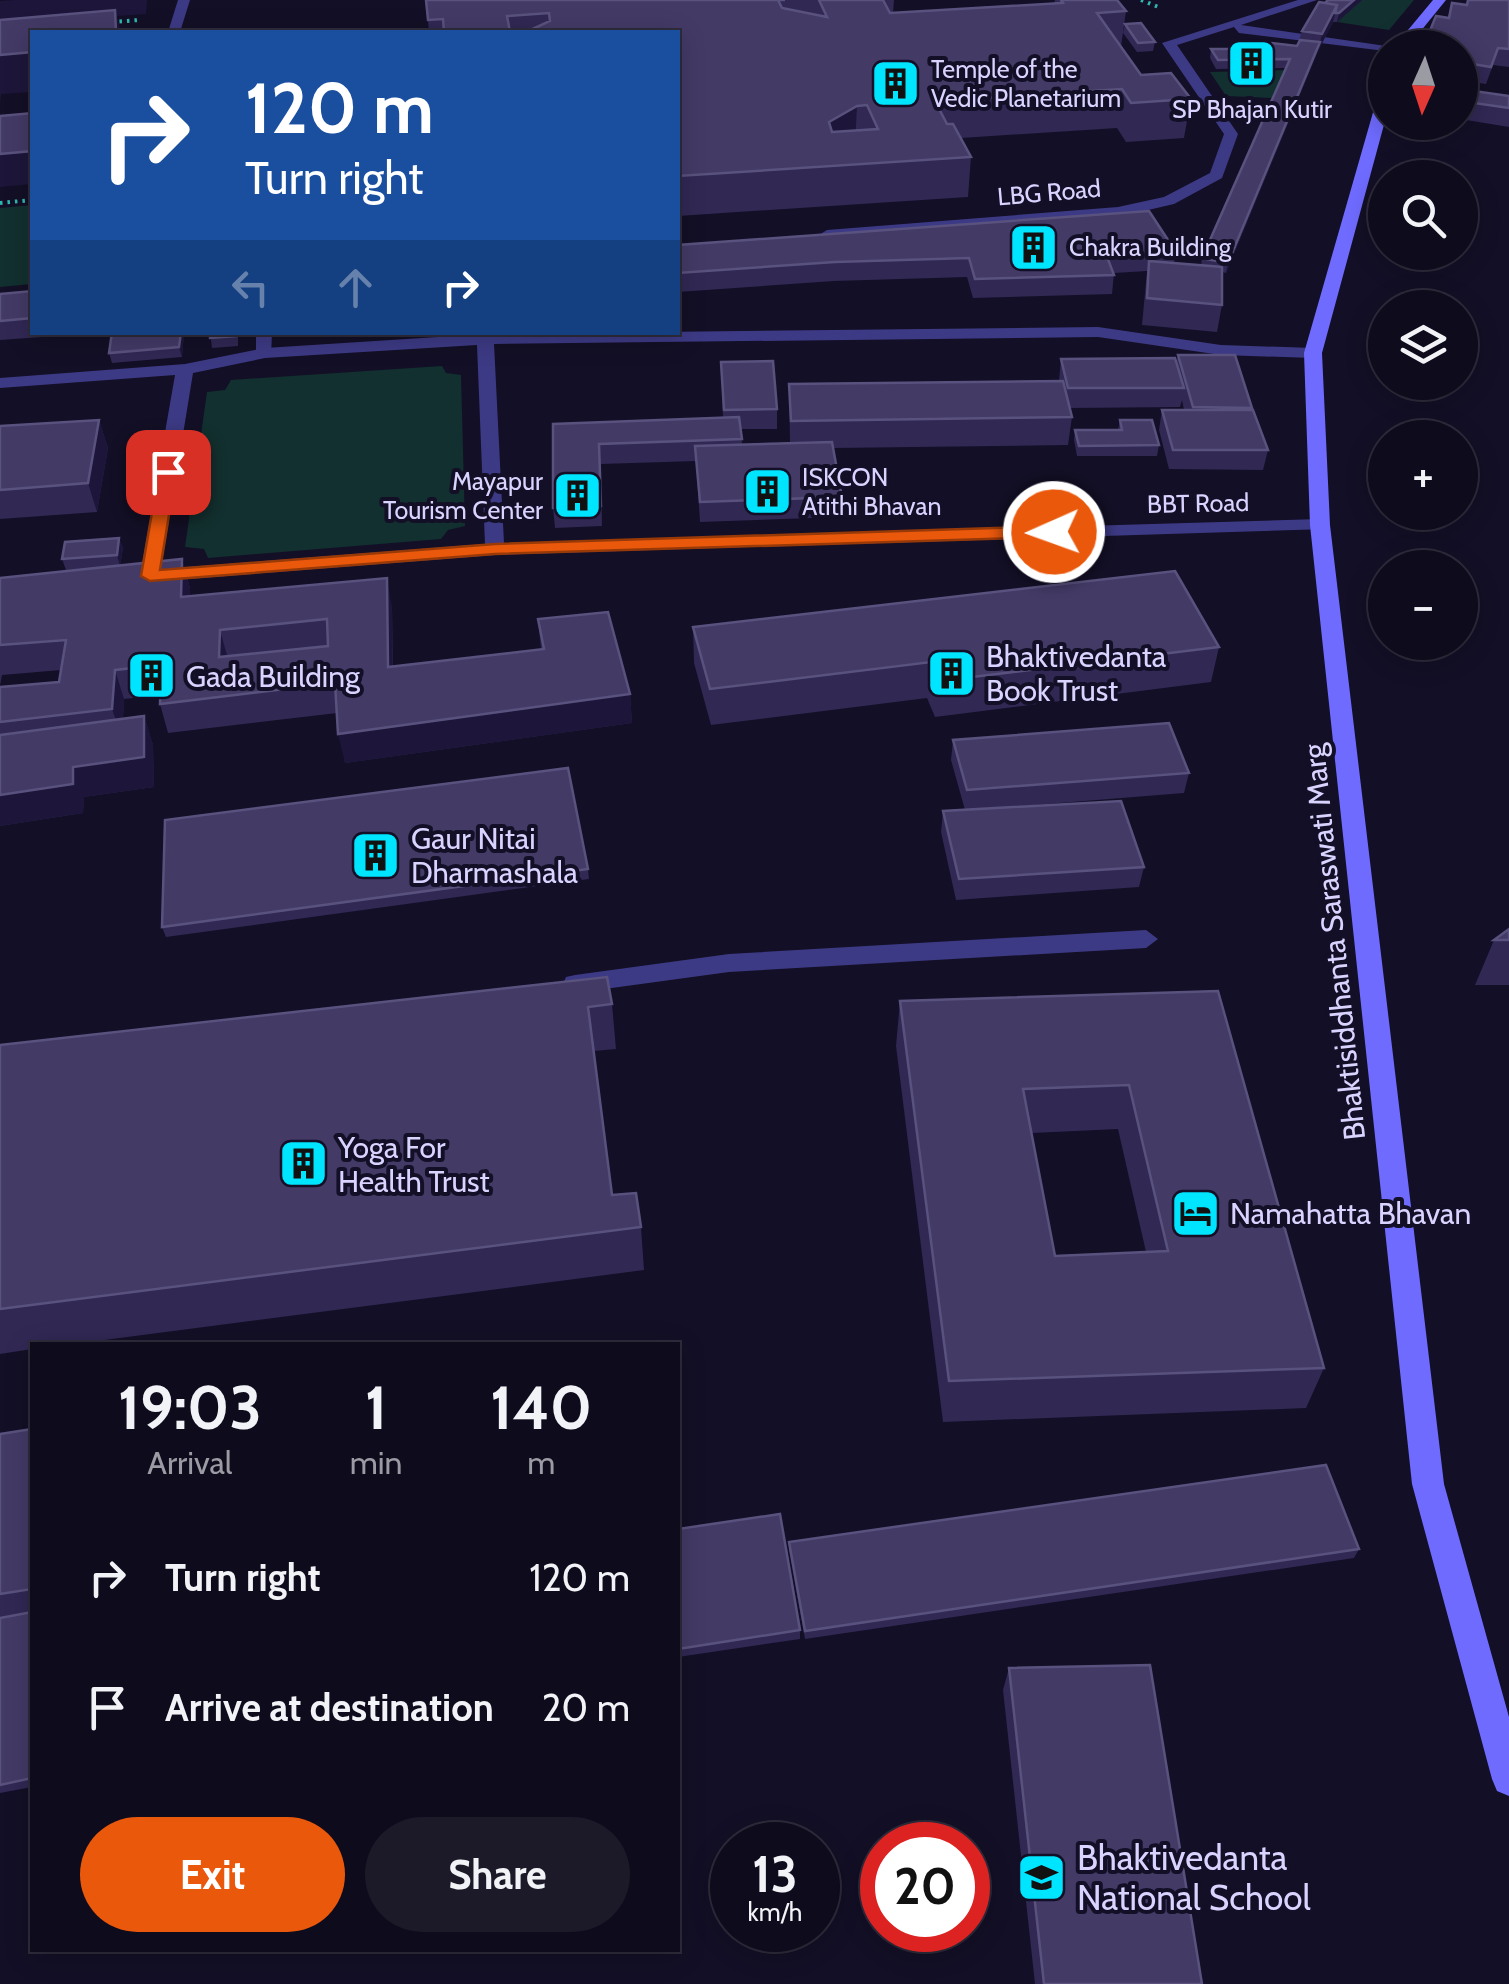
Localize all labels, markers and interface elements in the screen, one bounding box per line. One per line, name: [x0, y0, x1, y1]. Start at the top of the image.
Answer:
north arrow: [1368, 30, 1478, 140]
map controls: [1368, 30, 1478, 660]
building icon: SP Bhajan Kutir: [1226, 37, 1278, 89]
place label: Temple of the Vedic Planetarium: [931, 54, 1121, 113]
building icon: Temple of the Vedic Planetarium: [870, 57, 922, 109]
text: 120 m: [245, 65, 434, 151]
icon: right: [80, 70, 210, 200]
place label: SP Bhajan Kutir: [1172, 94, 1332, 125]
text: Turn right: [245, 151, 424, 205]
button: search: [1368, 160, 1478, 270]
street label: LBG Road: [996, 173, 1102, 211]
building icon: Chakra Building: [1008, 221, 1060, 273]
place label: Chakra Building: [1069, 232, 1232, 262]
icon: left: [223, 260, 278, 315]
icon: ahead: [328, 260, 383, 315]
icon: right: [433, 260, 488, 315]
button: layers: [1368, 290, 1478, 400]
button: +: [1368, 420, 1478, 530]
pin: [126, 430, 211, 515]
icon: arrive: [141, 445, 196, 500]
place label: ISKCON Atithi Bhavan: [802, 462, 941, 521]
building icon: ISKCON Atithi Bhavan: [741, 465, 793, 517]
place label: Mayapur Tourism Center: [383, 466, 543, 525]
building icon: Mayapur Tourism Center: [552, 469, 604, 521]
position arrow: [1002, 480, 1106, 584]
street label: BBT Road: [1147, 487, 1249, 519]
button: −: [1368, 550, 1478, 660]
place label: Bhaktivedanta Book Trust: [986, 638, 1167, 709]
building icon: Bhaktivedanta Book Trust: [925, 647, 977, 699]
building icon: Gada Building: [125, 650, 177, 702]
place label: Gada Building: [186, 658, 361, 695]
street label: Bhaktisiddhanta Saraswati Marg: [1295, 741, 1373, 1142]
place label: Gaur Nitai Dharmashala: [411, 820, 579, 891]
building icon: Gaur Nitai Dharmashala: [350, 829, 402, 881]
place label: Yoga For Health Trust: [337, 1129, 490, 1200]
building icon: Yoga For Health Trust: [277, 1138, 329, 1190]
hotel icon: Namahatta Bhavan: [1169, 1187, 1221, 1239]
place label: Namahatta Bhavan: [1230, 1195, 1471, 1232]
text: 19:03: [118, 1371, 262, 1444]
text: 1: [365, 1371, 387, 1444]
text: 140: [490, 1371, 592, 1444]
text: Arrival: [147, 1443, 232, 1482]
text: min: [350, 1443, 402, 1482]
text: m: [527, 1443, 555, 1482]
icon: right: [80, 1550, 135, 1605]
text: Turn right: [165, 1554, 321, 1601]
text: 120 m: [529, 1554, 630, 1601]
icon: arrive: [80, 1680, 135, 1735]
text: Arrive at destination: [165, 1684, 494, 1731]
text: 20 m: [542, 1684, 630, 1731]
button: Exit: [80, 1817, 345, 1932]
button: Share: [365, 1817, 630, 1932]
speed limit sign: 20: [860, 1822, 990, 1952]
place label: Bhaktivedanta National School: [1077, 1836, 1312, 1919]
text: 13: [752, 1844, 798, 1905]
school or university icon: Bhaktivedanta National School: [1016, 1851, 1068, 1903]
text: km/h: [748, 1897, 802, 1927]

